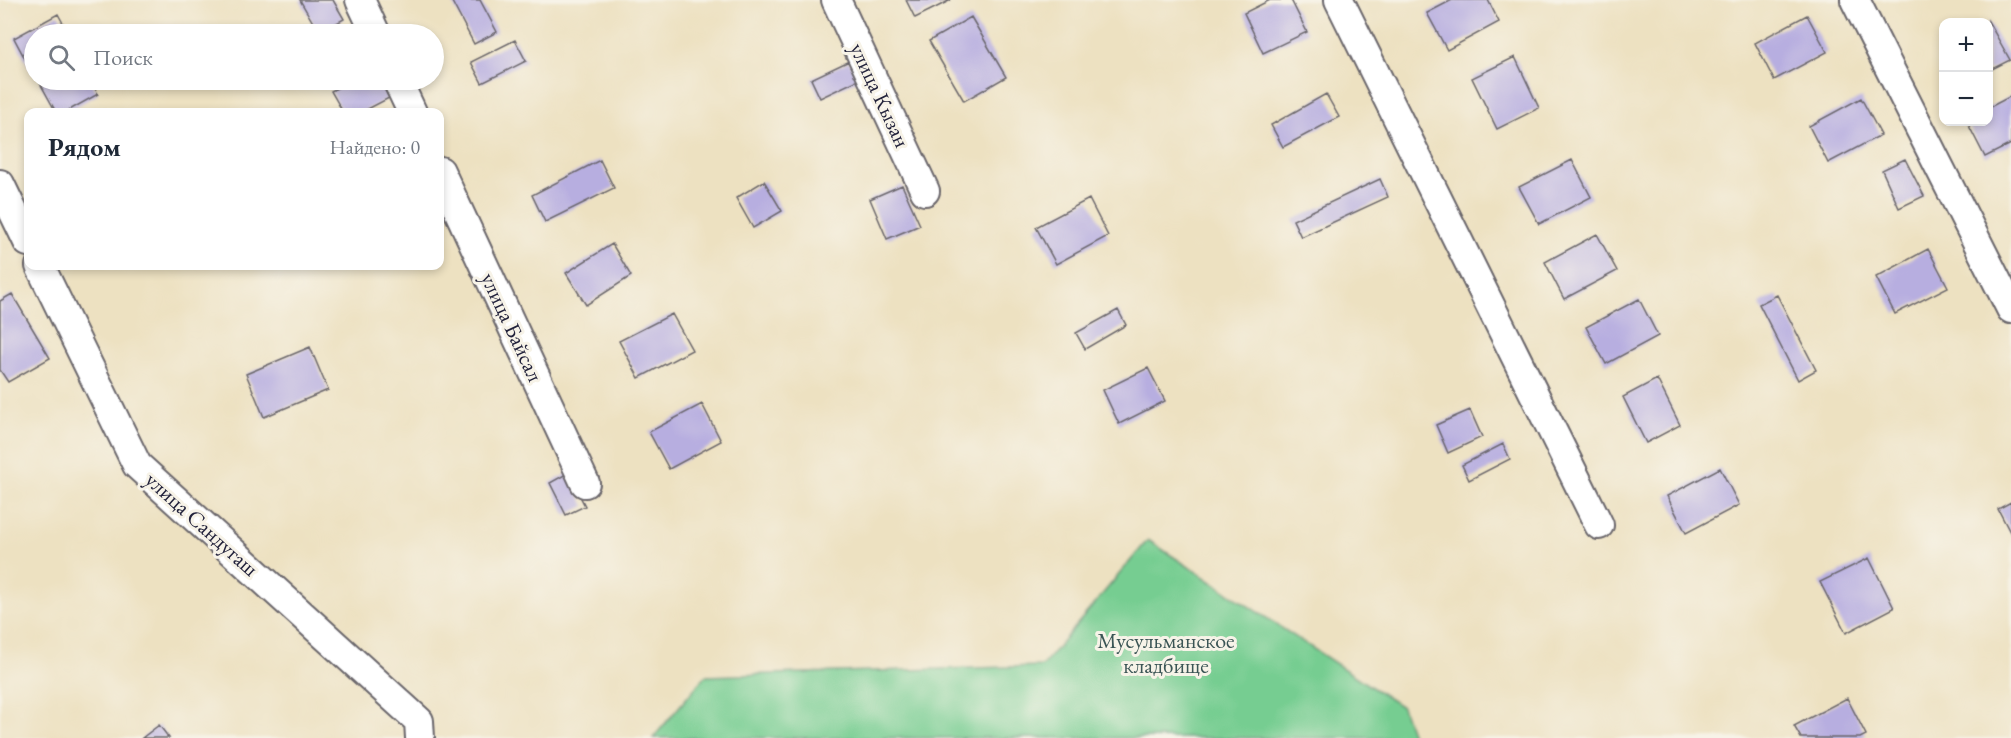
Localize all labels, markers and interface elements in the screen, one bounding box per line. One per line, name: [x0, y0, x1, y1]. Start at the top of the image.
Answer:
map controls: [1939, 18, 1993, 126]
button: +: [1939, 18, 1993, 72]
search box: [24, 24, 444, 90]
street label: улица Кызан: [843, 38, 917, 152]
icon: search: [45, 41, 78, 74]
text: Поиск: [93, 43, 153, 72]
button: −: [1939, 72, 1993, 126]
text: Рядом: [48, 130, 121, 164]
text: Найдено: 0: [329, 134, 420, 160]
street label: улица Байсал: [474, 268, 550, 387]
street label: улица Сандугаш: [139, 465, 265, 583]
park label: Мусульманское кладбище: [1097, 626, 1235, 680]

